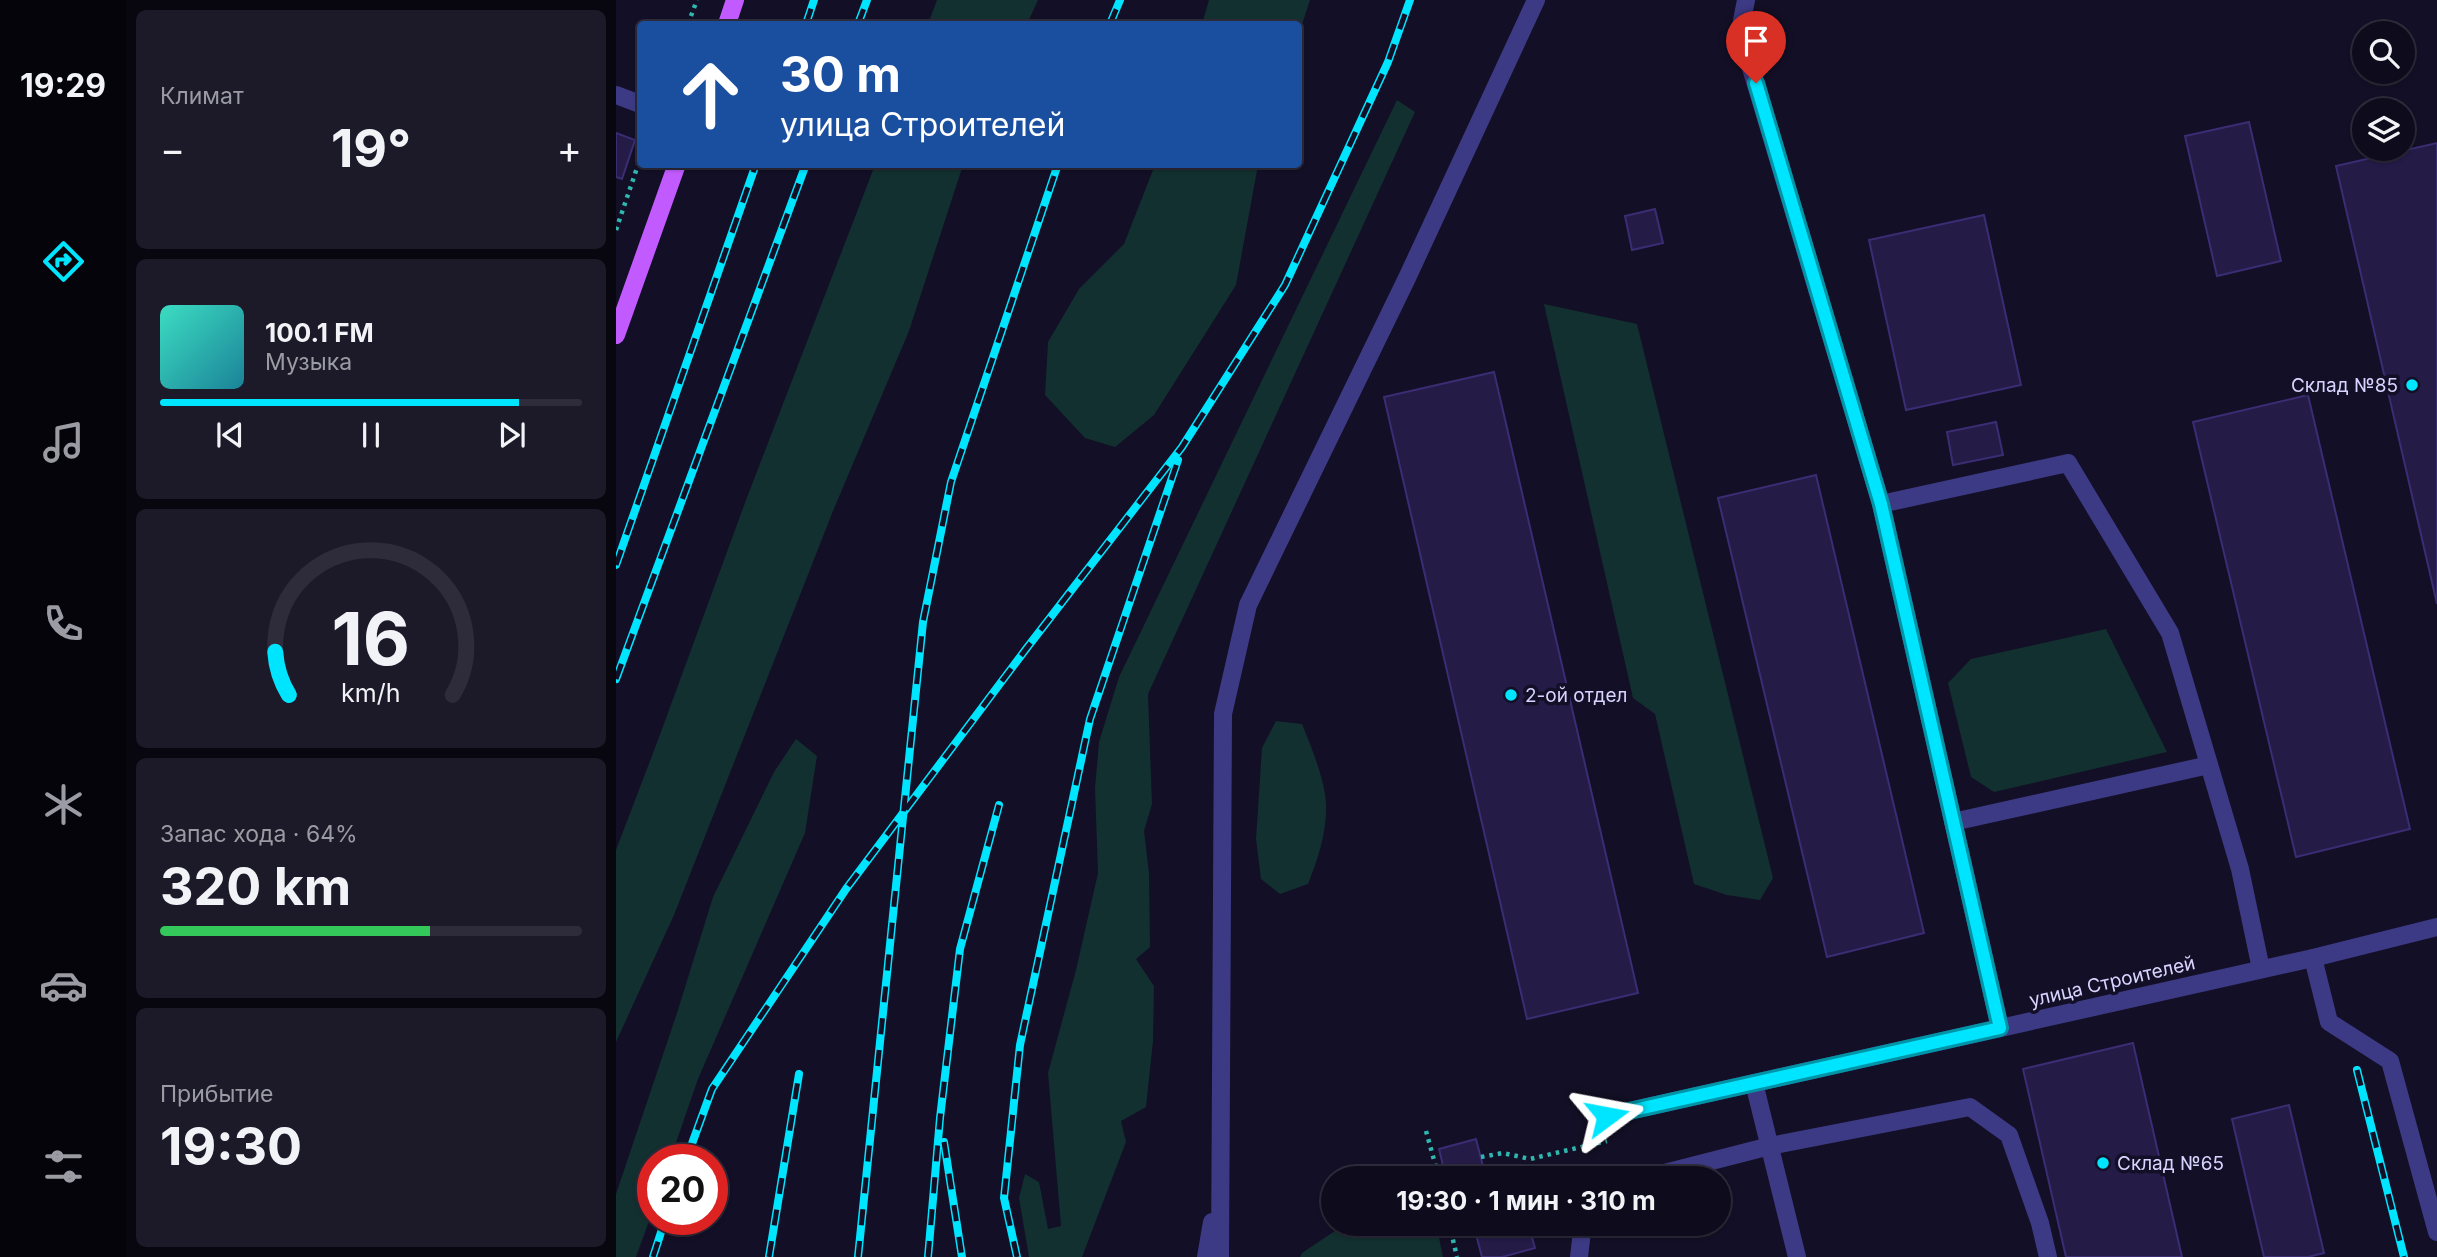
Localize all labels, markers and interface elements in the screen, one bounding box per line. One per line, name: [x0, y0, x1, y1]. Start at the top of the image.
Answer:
pin: [1726, 11, 1786, 83]
map controls: [2352, 21, 2415, 161]
button: search: [2352, 21, 2415, 84]
icon: arrive: [1737, 22, 1775, 60]
text: 30 m: [780, 45, 901, 104]
icon: ahead: [665, 49, 756, 140]
text: 19:29: [20, 66, 106, 105]
text: Климат: [160, 82, 244, 110]
button: layers: [2352, 98, 2415, 161]
text: улица Строителей: [780, 105, 1065, 144]
text: 19°: [331, 117, 411, 180]
text: −: [160, 126, 185, 172]
text: +: [557, 126, 582, 172]
icon: directions: [39, 237, 88, 286]
text: 100.1 FM: [265, 317, 374, 348]
text: Музыка: [265, 348, 352, 376]
place label: Склад №85: [2291, 374, 2398, 397]
marker: Склад №85: [2404, 377, 2420, 393]
icon: previous: [211, 416, 249, 454]
icon: pause: [352, 416, 390, 454]
icon: next: [493, 416, 531, 454]
icon: music: [39, 418, 88, 467]
text: 16: [332, 594, 410, 683]
icon: phone: [39, 599, 88, 648]
text: km/h: [341, 677, 401, 707]
place label: 2-ой отдел: [1525, 684, 1627, 707]
marker: 2-ой отдел: [1503, 687, 1519, 703]
icon: climate: [39, 780, 88, 829]
text: Запас хода · 64%: [160, 820, 358, 848]
text: 320 km: [160, 855, 351, 918]
street label: улица Строителей: [2027, 951, 2197, 1012]
icon: car: [39, 961, 88, 1010]
position arrow: [1570, 1079, 1644, 1153]
text: Прибытие: [160, 1080, 273, 1108]
text: 19:30: [160, 1115, 302, 1178]
icon: filters: [39, 1142, 88, 1191]
speed limit sign: 20: [637, 1144, 728, 1235]
place label: Склад №65: [2117, 1152, 2224, 1175]
marker: Склад №65: [2095, 1155, 2111, 1171]
text: 19:30 · 1 мин · 310 m: [1396, 1185, 1656, 1216]

